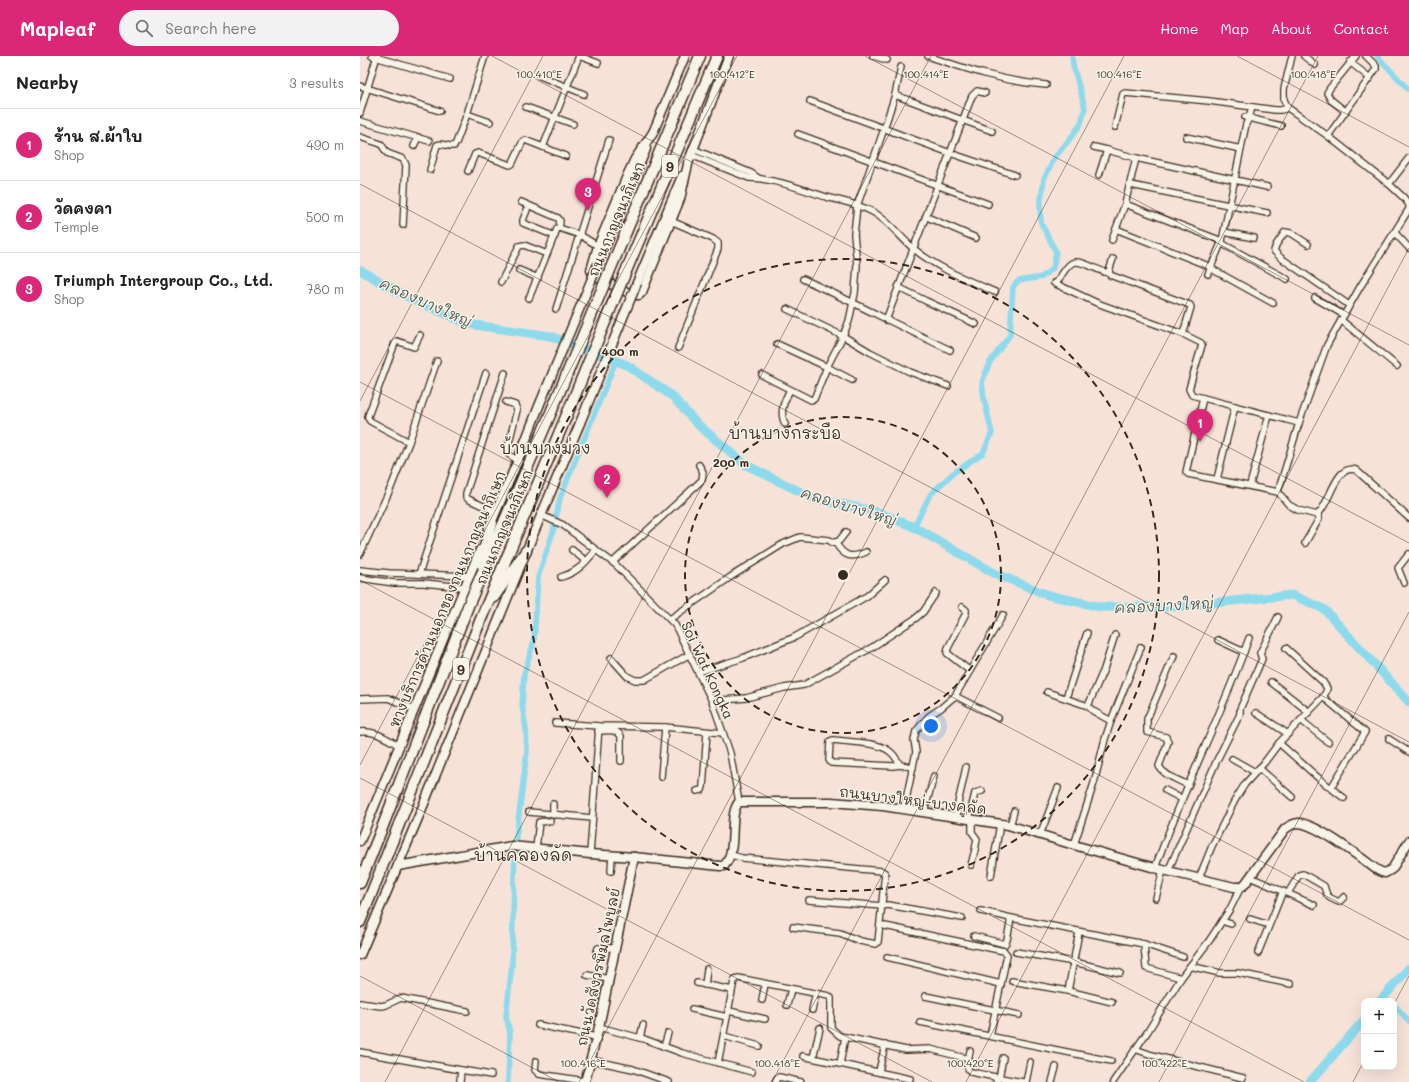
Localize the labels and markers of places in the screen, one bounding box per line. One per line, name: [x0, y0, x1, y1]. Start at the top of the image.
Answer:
pin: 3: [575, 178, 601, 211]
pin: 1: [1187, 409, 1213, 442]
pin: 2: [594, 465, 620, 498]
centre of rings: [836, 568, 850, 582]

